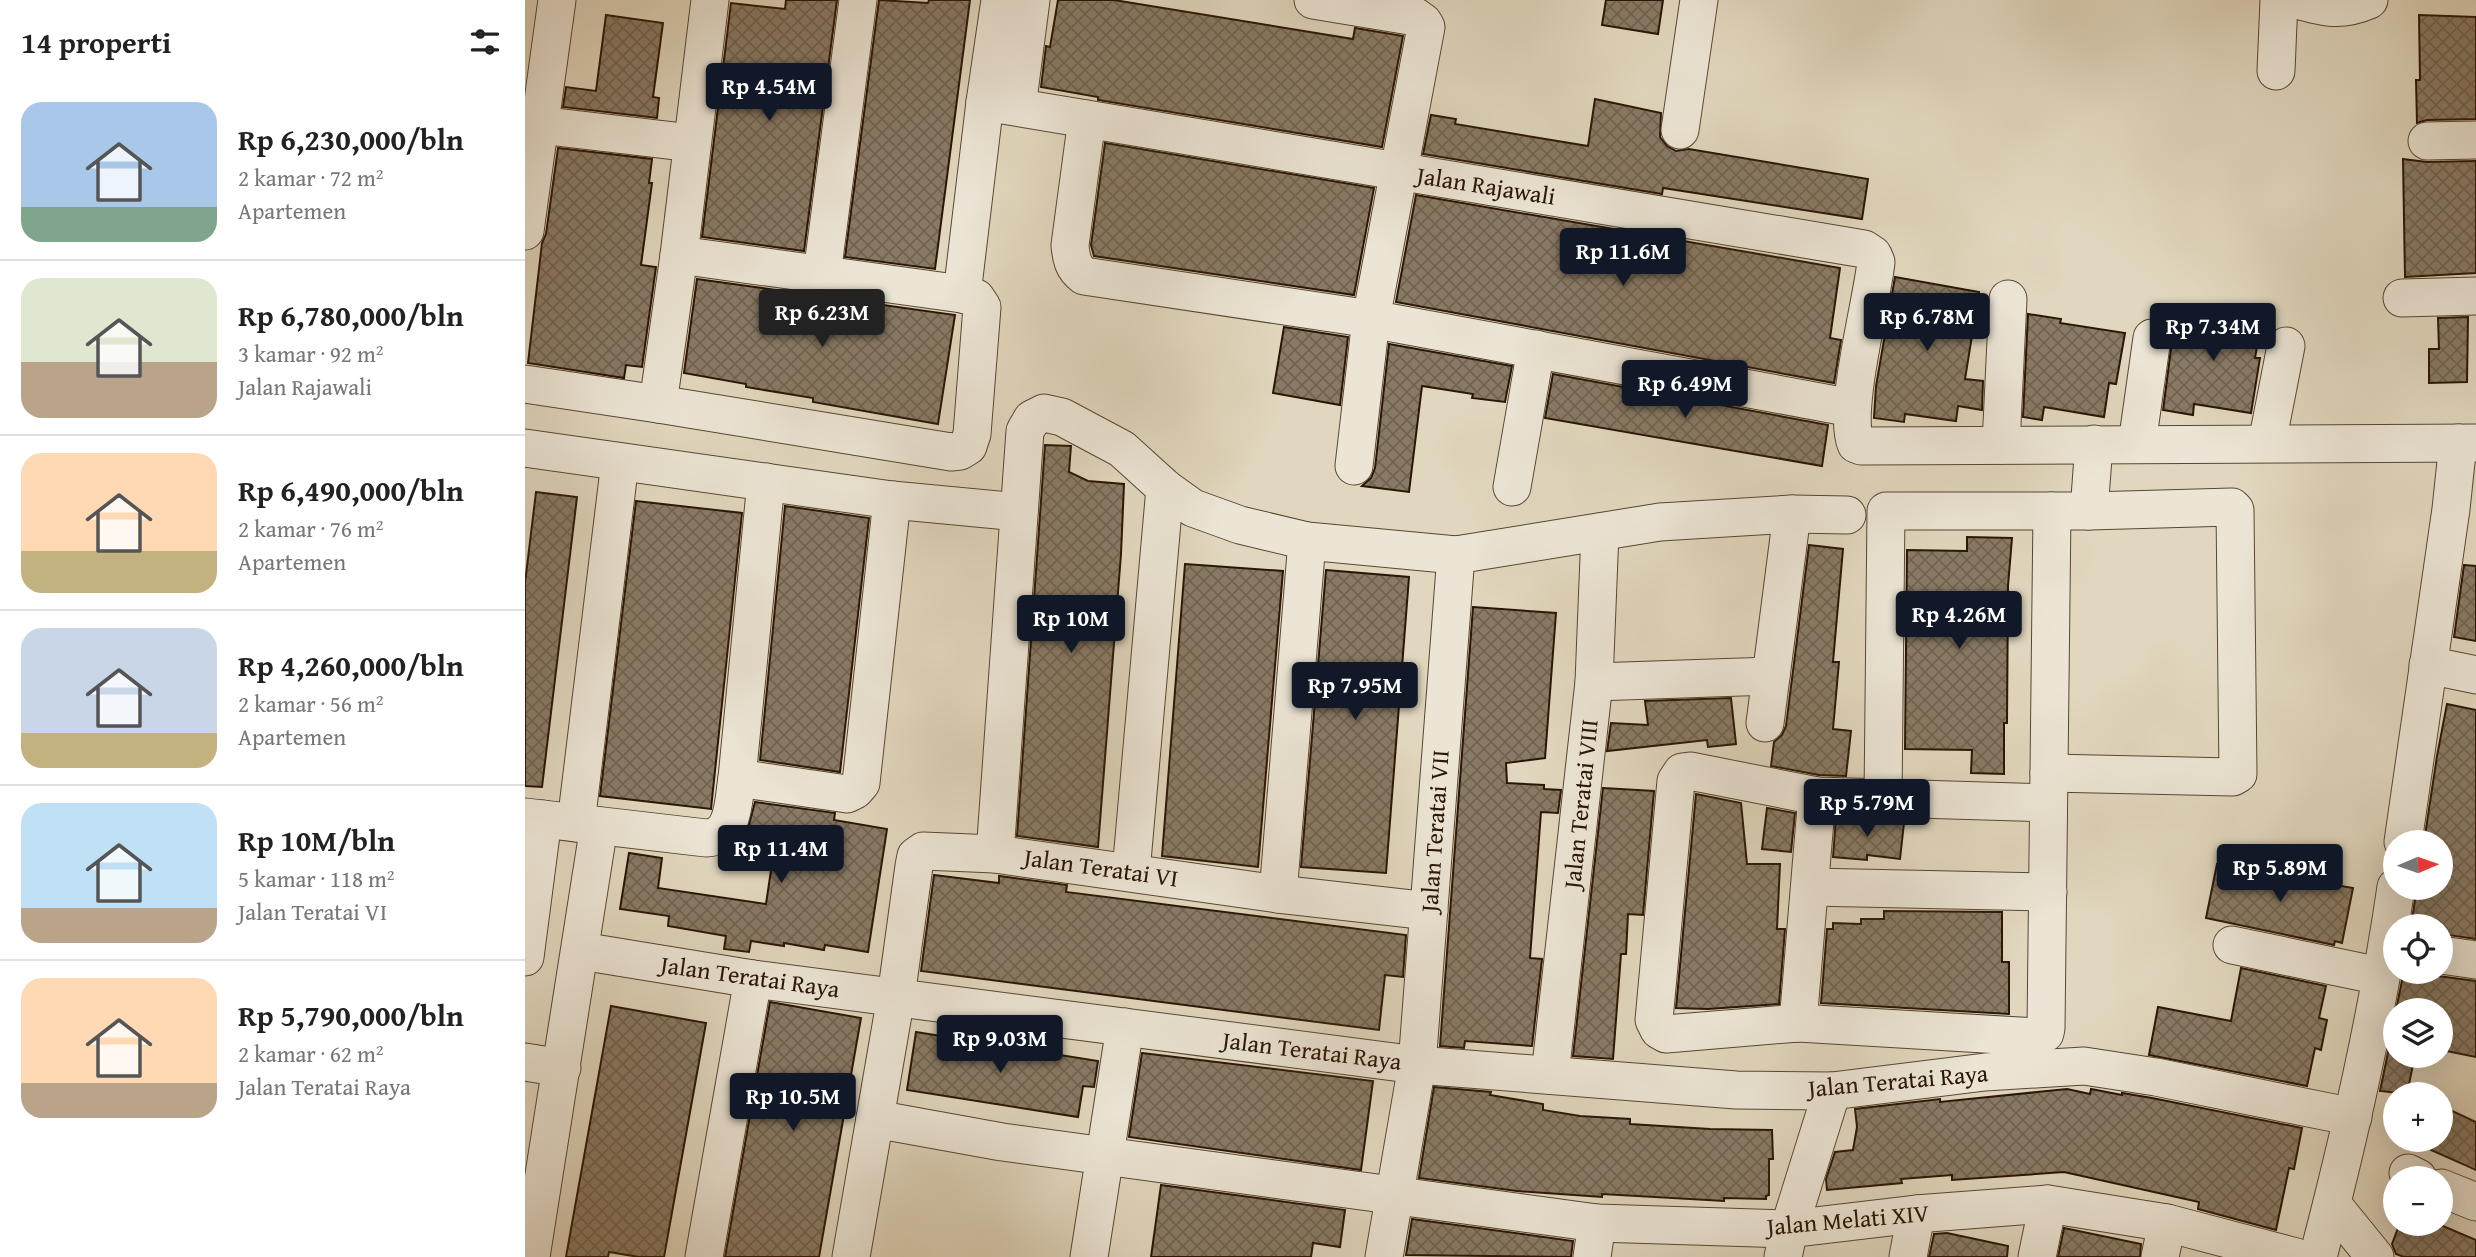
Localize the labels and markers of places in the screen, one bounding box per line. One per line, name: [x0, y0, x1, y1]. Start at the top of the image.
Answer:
pin: Rp 4.54M: [697, 64, 841, 123]
pin: Rp 11.6M: [1551, 229, 1695, 288]
pin: Rp 6.23M: [750, 290, 894, 349]
pin: Rp 6.78M: [1855, 294, 1999, 353]
pin: Rp 7.34M: [2141, 304, 2285, 363]
pin: Rp 6.49M: [1613, 360, 1757, 420]
pin: Rp 4.26M: [1887, 592, 2031, 651]
pin: Rp 10M: [1014, 596, 1128, 655]
pin: Rp 7.95M: [1283, 662, 1427, 722]
pin: Rp 5.79M: [1795, 780, 1939, 839]
pin: Rp 11.4M: [709, 826, 853, 885]
pin: Rp 5.89M: [2208, 844, 2352, 904]
pin: Rp 9.03M: [928, 1016, 1072, 1075]
pin: Rp 10.5M: [721, 1074, 865, 1133]

